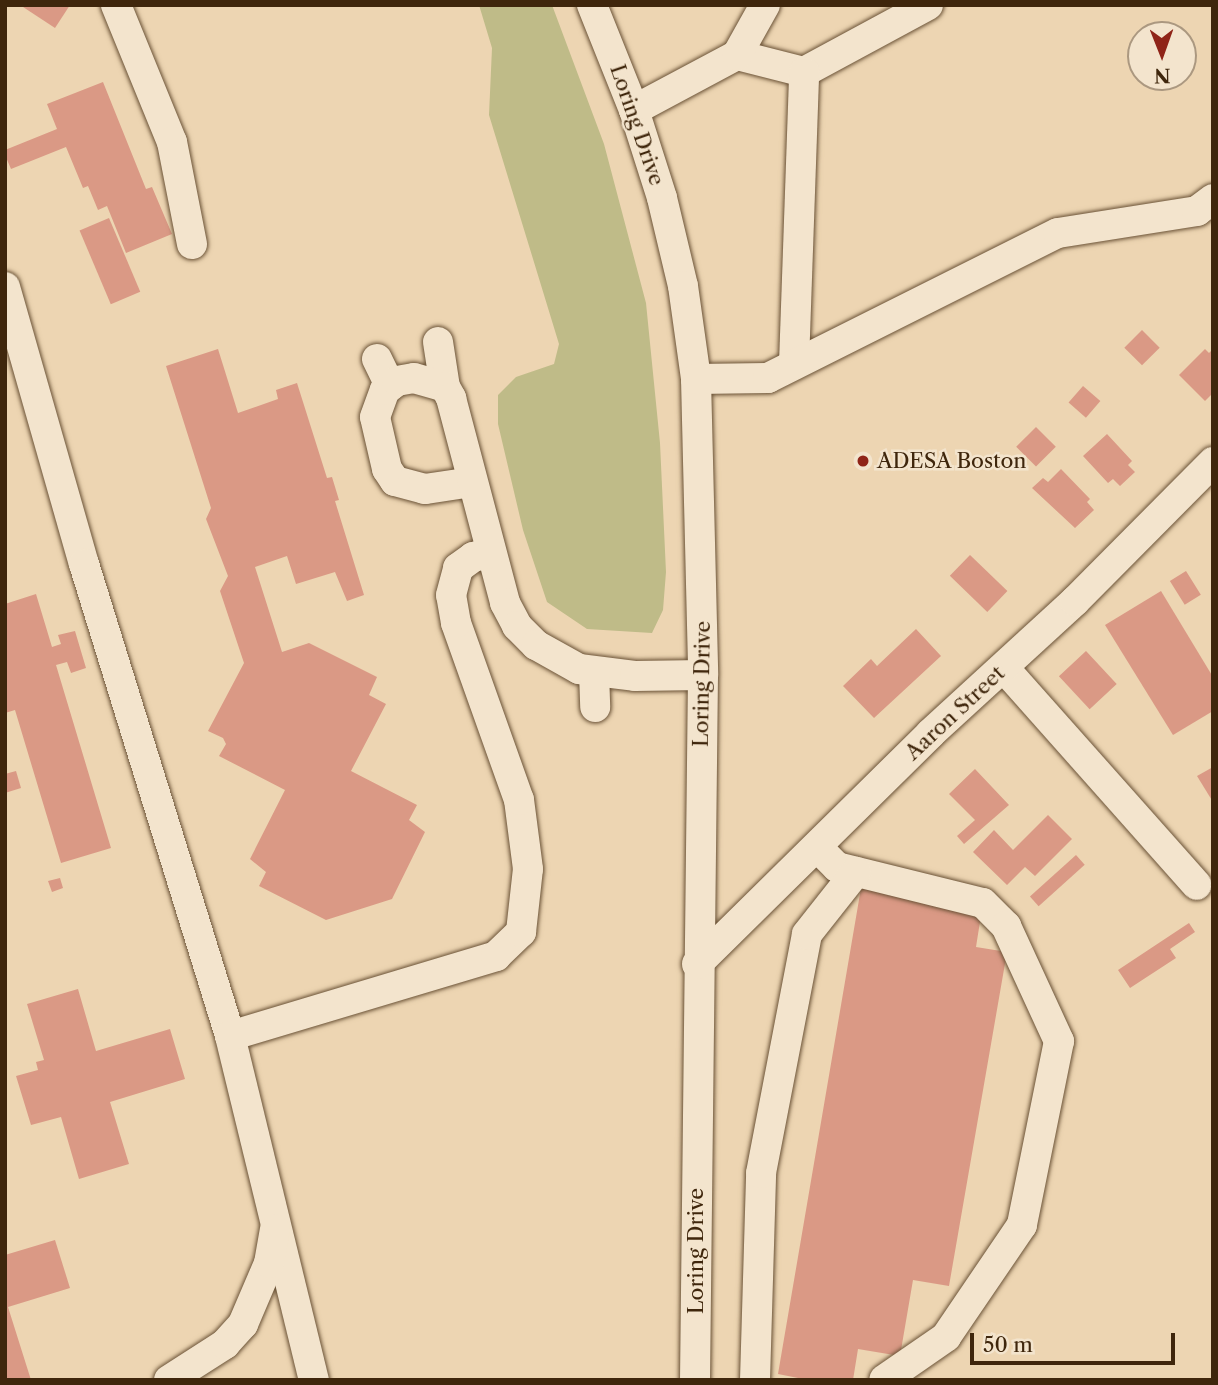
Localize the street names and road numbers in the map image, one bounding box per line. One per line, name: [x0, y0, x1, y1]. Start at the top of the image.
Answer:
street label: Loring Drive: [605, 61, 669, 189]
street label: Loring Drive: [688, 621, 716, 747]
street label: Aaron Street: [900, 661, 1010, 765]
street label: Loring Drive: [683, 1188, 709, 1314]

